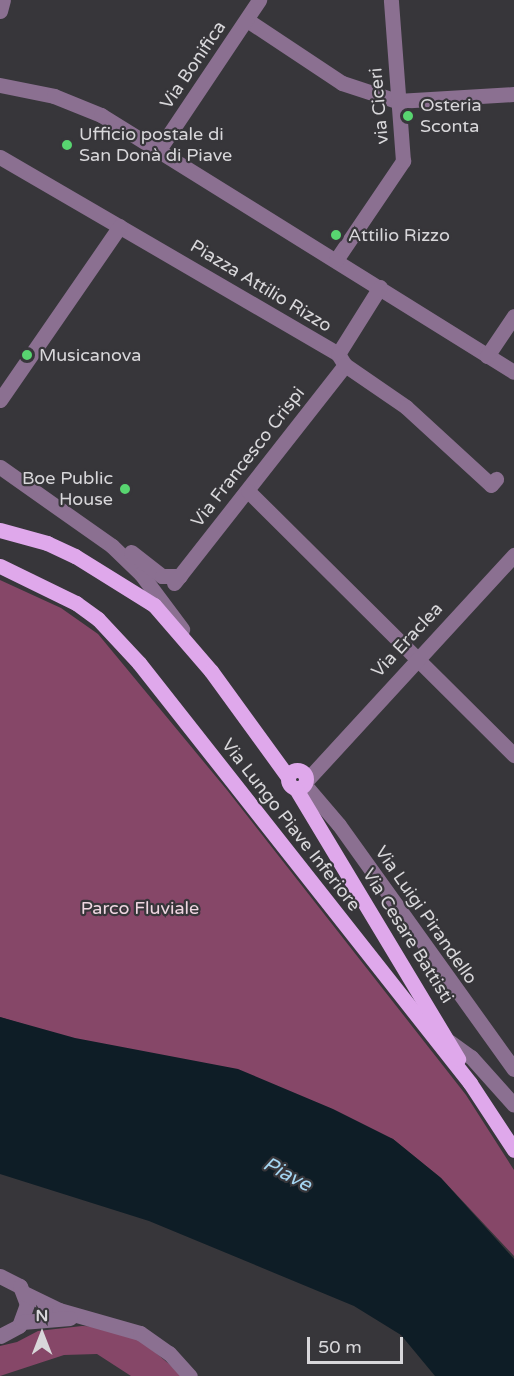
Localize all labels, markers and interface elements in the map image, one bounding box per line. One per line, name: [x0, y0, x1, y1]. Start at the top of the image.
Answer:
street label: Via Bonifica: [156, 17, 230, 113]
street label: via Ciceri: [365, 67, 393, 145]
place label: Osteria Sconta: [420, 95, 482, 138]
marker: Osteria Sconta: [401, 109, 415, 123]
place label: Ufficio postale di San Donà di Piave: [79, 124, 232, 166]
marker: Ufficio postale di San Donà di Piave: [60, 138, 74, 152]
place label: Attilio Rizzo: [348, 224, 450, 246]
marker: Attilio Rizzo: [329, 228, 343, 242]
street label: Piazza Attilio Rizzo: [186, 235, 336, 337]
place label: Musicanova: [39, 344, 141, 366]
marker: Musicanova: [20, 348, 34, 362]
street label: Via Francesco Crispi: [187, 383, 309, 531]
place label: Boe Public House: [22, 468, 113, 510]
marker: Boe Public House: [118, 482, 132, 496]
street label: Via Eraclea: [367, 598, 447, 682]
street label: Via Lungo Piave Inferiore: [217, 734, 365, 916]
street label: Via Luigi Pirandello: [370, 842, 482, 988]
street label: Via Cesare Battisti: [358, 865, 458, 1007]
park label: Parco Fluviale: [81, 897, 199, 919]
water label: Piave: [259, 1152, 315, 1198]
north arrow: [12, 1304, 72, 1364]
text: N: [36, 1306, 48, 1326]
scale bar: [310, 1325, 406, 1363]
text: 50 m: [318, 1336, 362, 1358]

